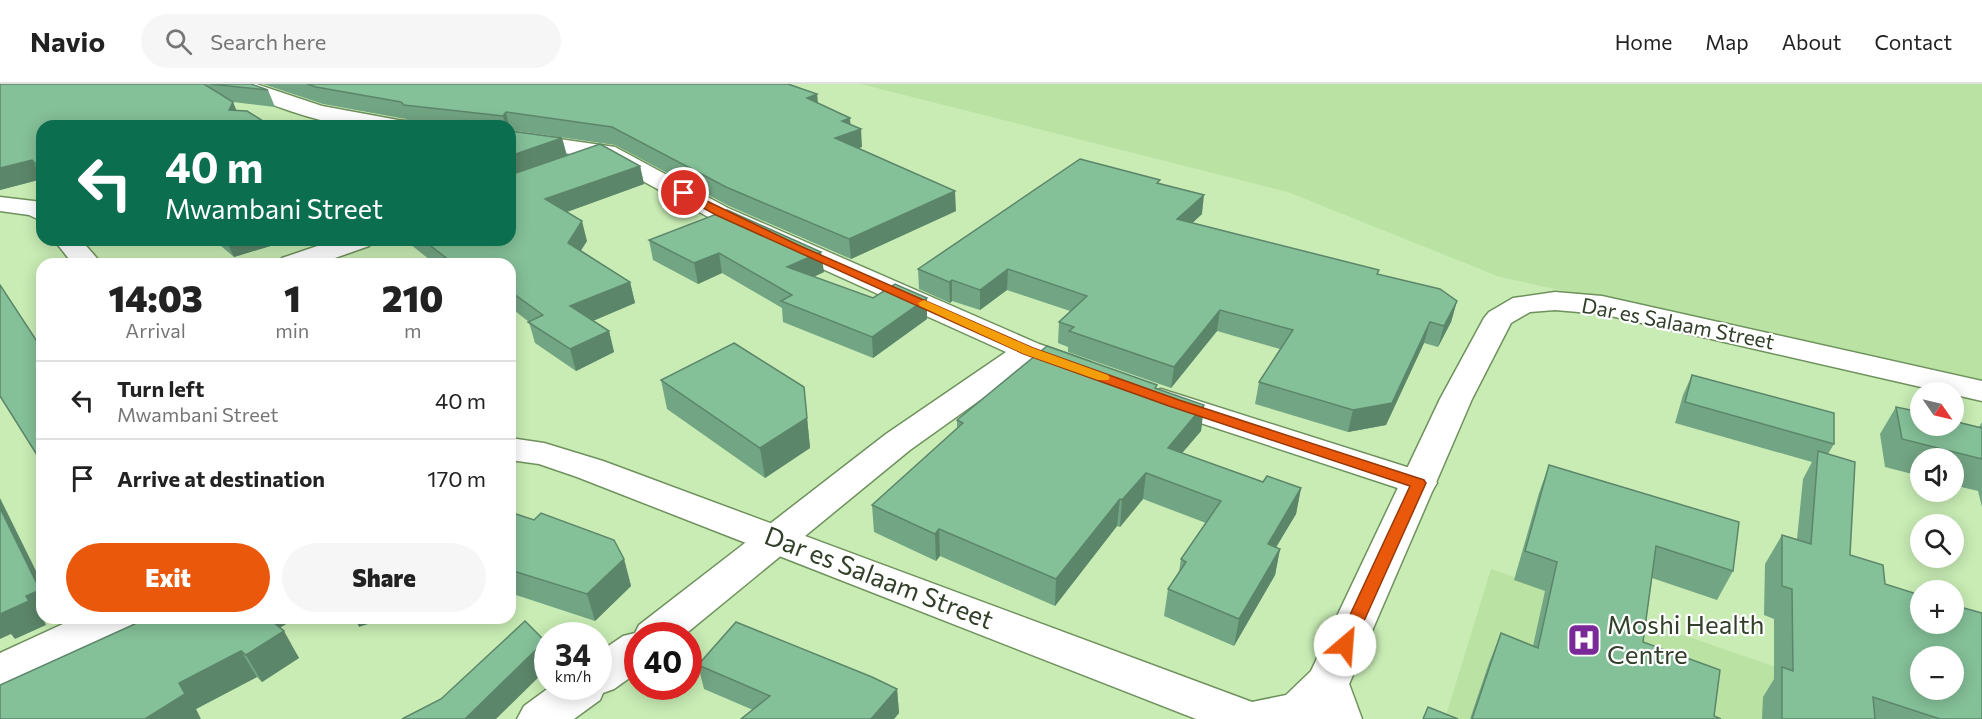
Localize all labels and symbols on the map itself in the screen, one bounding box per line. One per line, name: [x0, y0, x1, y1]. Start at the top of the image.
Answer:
pin: [658, 167, 709, 218]
street label: Dar es Salaam Street: [1580, 292, 1777, 353]
north arrow: [1910, 382, 1964, 436]
street label: Dar es Salaam Street: [761, 519, 998, 635]
place label: Moshi Health Centre: [1607, 608, 1764, 669]
position arrow: [1313, 613, 1377, 677]
speed limit sign: 40: [624, 622, 702, 700]
hospital icon: Moshi Health Centre: [1566, 622, 1602, 658]

